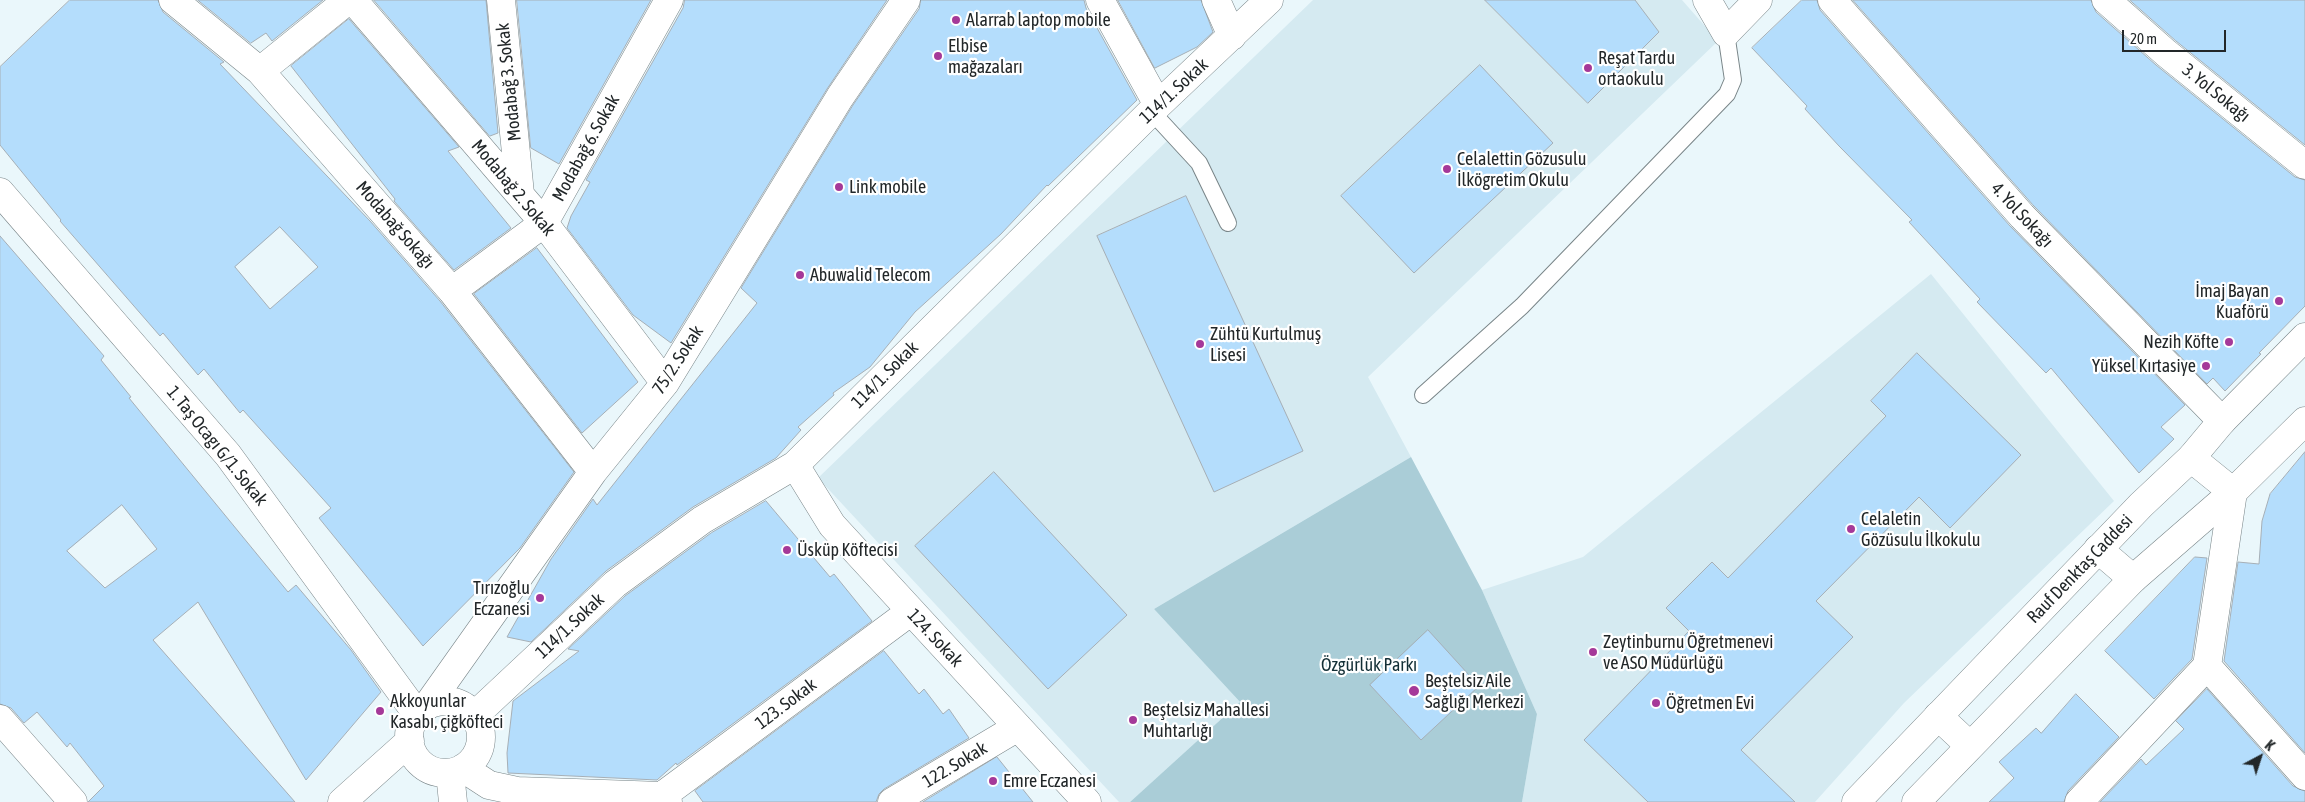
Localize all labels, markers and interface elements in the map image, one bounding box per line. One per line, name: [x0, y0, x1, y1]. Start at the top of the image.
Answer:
place label: Alarrab laptop mobile: [966, 9, 1111, 31]
marker: Alarrab laptop mobile: [950, 14, 962, 26]
scale bar: [2125, 20, 2229, 52]
street label: Modabağ 3. Sokak: [492, 22, 526, 142]
text: 20 m: [2130, 30, 2157, 47]
place label: Elbise mağazaları: [948, 35, 1023, 78]
place label: Reşat Tardu ortaokulu: [1598, 47, 1675, 90]
marker: Elbise mağazaları: [932, 50, 944, 62]
street label: 114/1. Sokak: [1135, 54, 1213, 128]
street label: 3. Yol Sokağı: [2178, 59, 2254, 127]
marker: Reşat Tardu ortaokulu: [1582, 62, 1594, 74]
street label: Modabağ 6. Sokak: [548, 91, 624, 205]
street label: Modabağ 2. Sokak: [467, 136, 559, 240]
place label: Celalettin Gözusulu İlkögretim Okulu: [1457, 148, 1586, 190]
marker: Celalettin Gözusulu İlkögretim Okulu: [1441, 163, 1453, 175]
place label: Link mobile: [849, 176, 926, 198]
street label: Modabağ Sokağı: [351, 177, 439, 273]
street label: 4. Yol Sokağı: [1986, 178, 2058, 252]
marker: Link mobile: [833, 181, 845, 193]
place label: Abuwalid Telecom: [810, 264, 931, 286]
marker: Abuwalid Telecom: [794, 269, 806, 281]
place label: İmaj Bayan Kuaförü: [2195, 280, 2269, 322]
marker: İmaj Bayan Kuaförü: [2273, 295, 2285, 307]
street label: 75/2. Sokak: [648, 322, 708, 398]
place label: Zühtü Kurtulmuş Lisesi: [1210, 323, 1321, 366]
place label: Nezih Köfte: [2143, 331, 2219, 353]
marker: Nezih Köfte: [2223, 336, 2235, 348]
street label: 114/1. Sokak: [847, 337, 923, 413]
marker: Zühtü Kurtulmuş Lisesi: [1194, 338, 1206, 350]
place label: Yüksel Kırtasiye: [2092, 355, 2196, 377]
marker: Yüksel Kırtasiye: [2200, 360, 2212, 372]
street label: 1. Taş Ocagı G/1. Sokak: [162, 382, 272, 510]
place label: Celaletin Gözüsulu İlkokulu: [1861, 508, 1980, 550]
street label: Rauf Denktaş Caddesi: [2023, 510, 2137, 628]
marker: Celaletin Gözüsulu İlkokulu: [1845, 523, 1857, 535]
place label: Üsküp Köftecisi: [797, 539, 898, 561]
marker: Üsküp Köftecisi: [781, 544, 793, 556]
place label: Tırızoğlu Eczanesi: [473, 577, 530, 620]
street label: 114/1. Sokak: [531, 589, 609, 663]
marker: Tırızoğlu Eczanesi: [534, 592, 546, 604]
street label: 124. Sokak: [903, 605, 967, 671]
place label: Zeytinburnu Öğretmenevi ve ASO Müdürlüğü: [1603, 631, 1773, 674]
marker: Zeytinburnu Öğretmenevi ve ASO Müdürlüğü: [1587, 646, 1599, 658]
park label: Özgürlük Parkı: [1321, 654, 1417, 676]
place label: Beştelsiz Aile Sağlığı Merkezi: [1425, 670, 1524, 712]
street label: 123. Sokak: [751, 674, 821, 734]
marker: Beştelsiz Aile Sağlığı Merkezi: [1407, 684, 1421, 698]
place label: Akkoyunlar Kasabı, çiğköfteci: [390, 690, 503, 732]
place label: Öğretmen Evi: [1666, 692, 1754, 714]
marker: Öğretmen Evi: [1650, 697, 1662, 709]
place label: Beştelsiz Mahallesi Muhtarlığı: [1143, 699, 1269, 742]
marker: Akkoyunlar Kasabı, çiğköfteci: [374, 705, 386, 717]
marker: Beştelsiz Mahallesi Muhtarlığı: [1127, 714, 1139, 726]
north arrow: [2235, 732, 2285, 782]
street label: 122. Sokak: [919, 737, 991, 793]
text: K: [2262, 737, 2277, 754]
place label: Emre Eczanesi: [1003, 770, 1096, 792]
marker: Emre Eczanesi: [987, 775, 999, 787]

